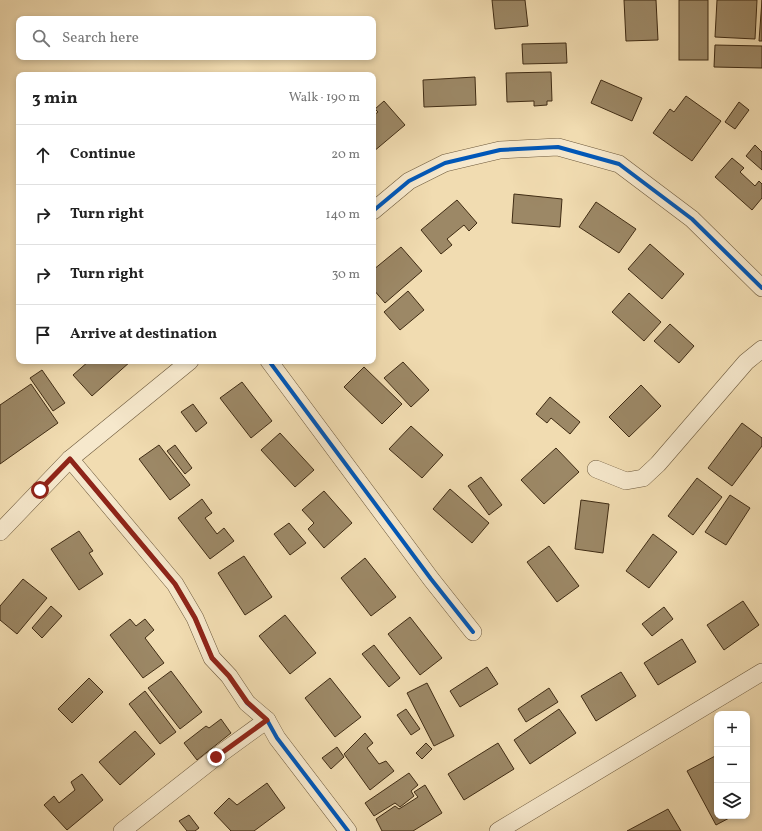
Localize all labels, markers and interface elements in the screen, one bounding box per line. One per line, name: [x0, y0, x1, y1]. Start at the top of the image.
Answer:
search box: [16, 16, 376, 60]
icon: search: [30, 27, 52, 49]
text: Search here: [62, 28, 139, 49]
text: 3 min: [32, 87, 78, 110]
text: Walk · 190 m: [289, 89, 360, 107]
icon: ahead: [32, 144, 54, 166]
text: Continue: [70, 144, 135, 165]
text: 20 m: [331, 146, 360, 164]
icon: right: [32, 204, 54, 226]
text: Turn right: [70, 204, 144, 225]
text: 140 m: [326, 206, 360, 224]
icon: right: [32, 264, 54, 286]
text: Turn right: [70, 264, 144, 285]
text: 30 m: [332, 266, 360, 284]
icon: arrive: [32, 324, 54, 346]
text: Arrive at destination: [70, 324, 217, 345]
route start: [31, 481, 49, 499]
map controls: [714, 711, 750, 819]
button: +: [714, 711, 750, 747]
button: −: [714, 747, 750, 783]
route end: [207, 748, 225, 766]
button: layers: [714, 783, 750, 819]

